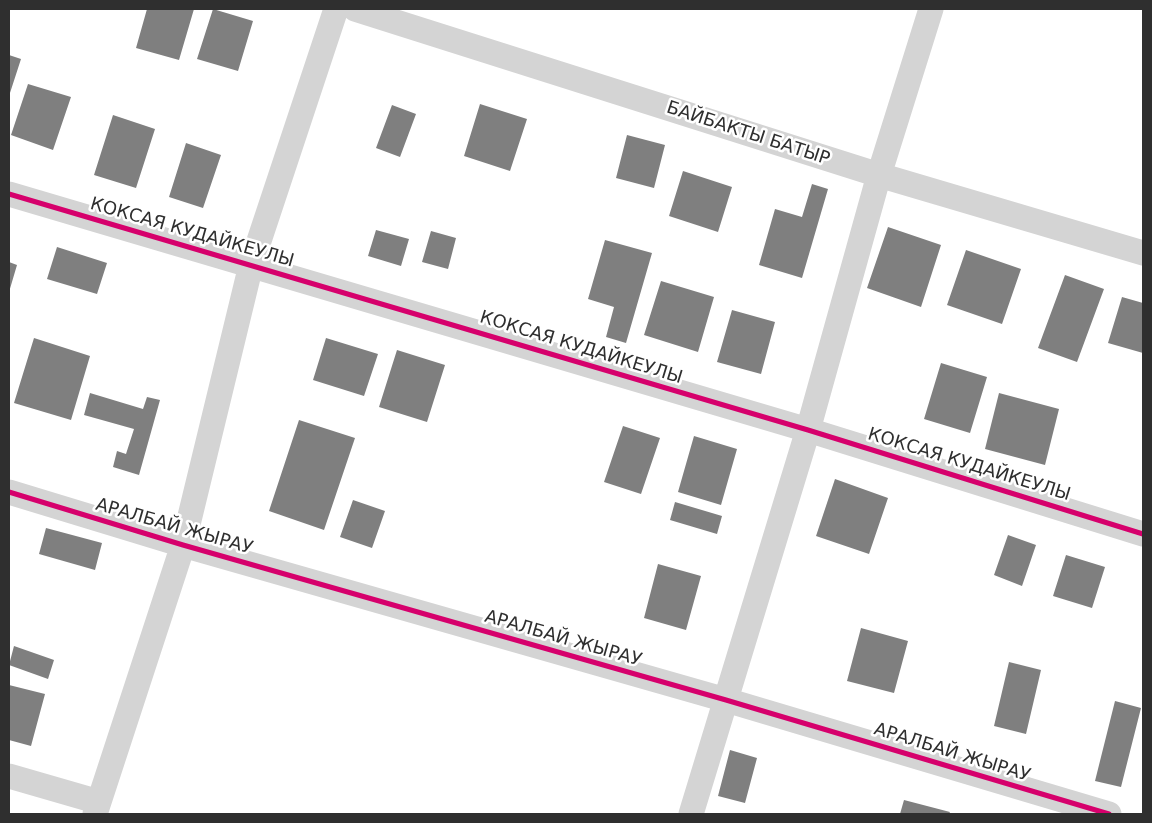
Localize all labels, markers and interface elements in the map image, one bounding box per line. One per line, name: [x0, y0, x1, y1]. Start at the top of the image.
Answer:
street label: БАЙБАКТЫ БАТЫР: [664, 97, 832, 171]
street label: КОКСАЯ КУДАЙКЕУЛЫ: [88, 194, 296, 272]
street label: КОКСАЯ КУДАЙКЕУЛЫ: [477, 307, 685, 389]
street label: КОКСАЯ КУДАЙКЕУЛЫ: [865, 424, 1073, 506]
street label: АРАЛБАЙ ЖЫРАУ: [93, 494, 255, 560]
street label: АРАЛБАЙ ЖЫРАУ: [482, 606, 644, 672]
street label: АРАЛБАЙ ЖЫРАУ: [871, 719, 1033, 787]

